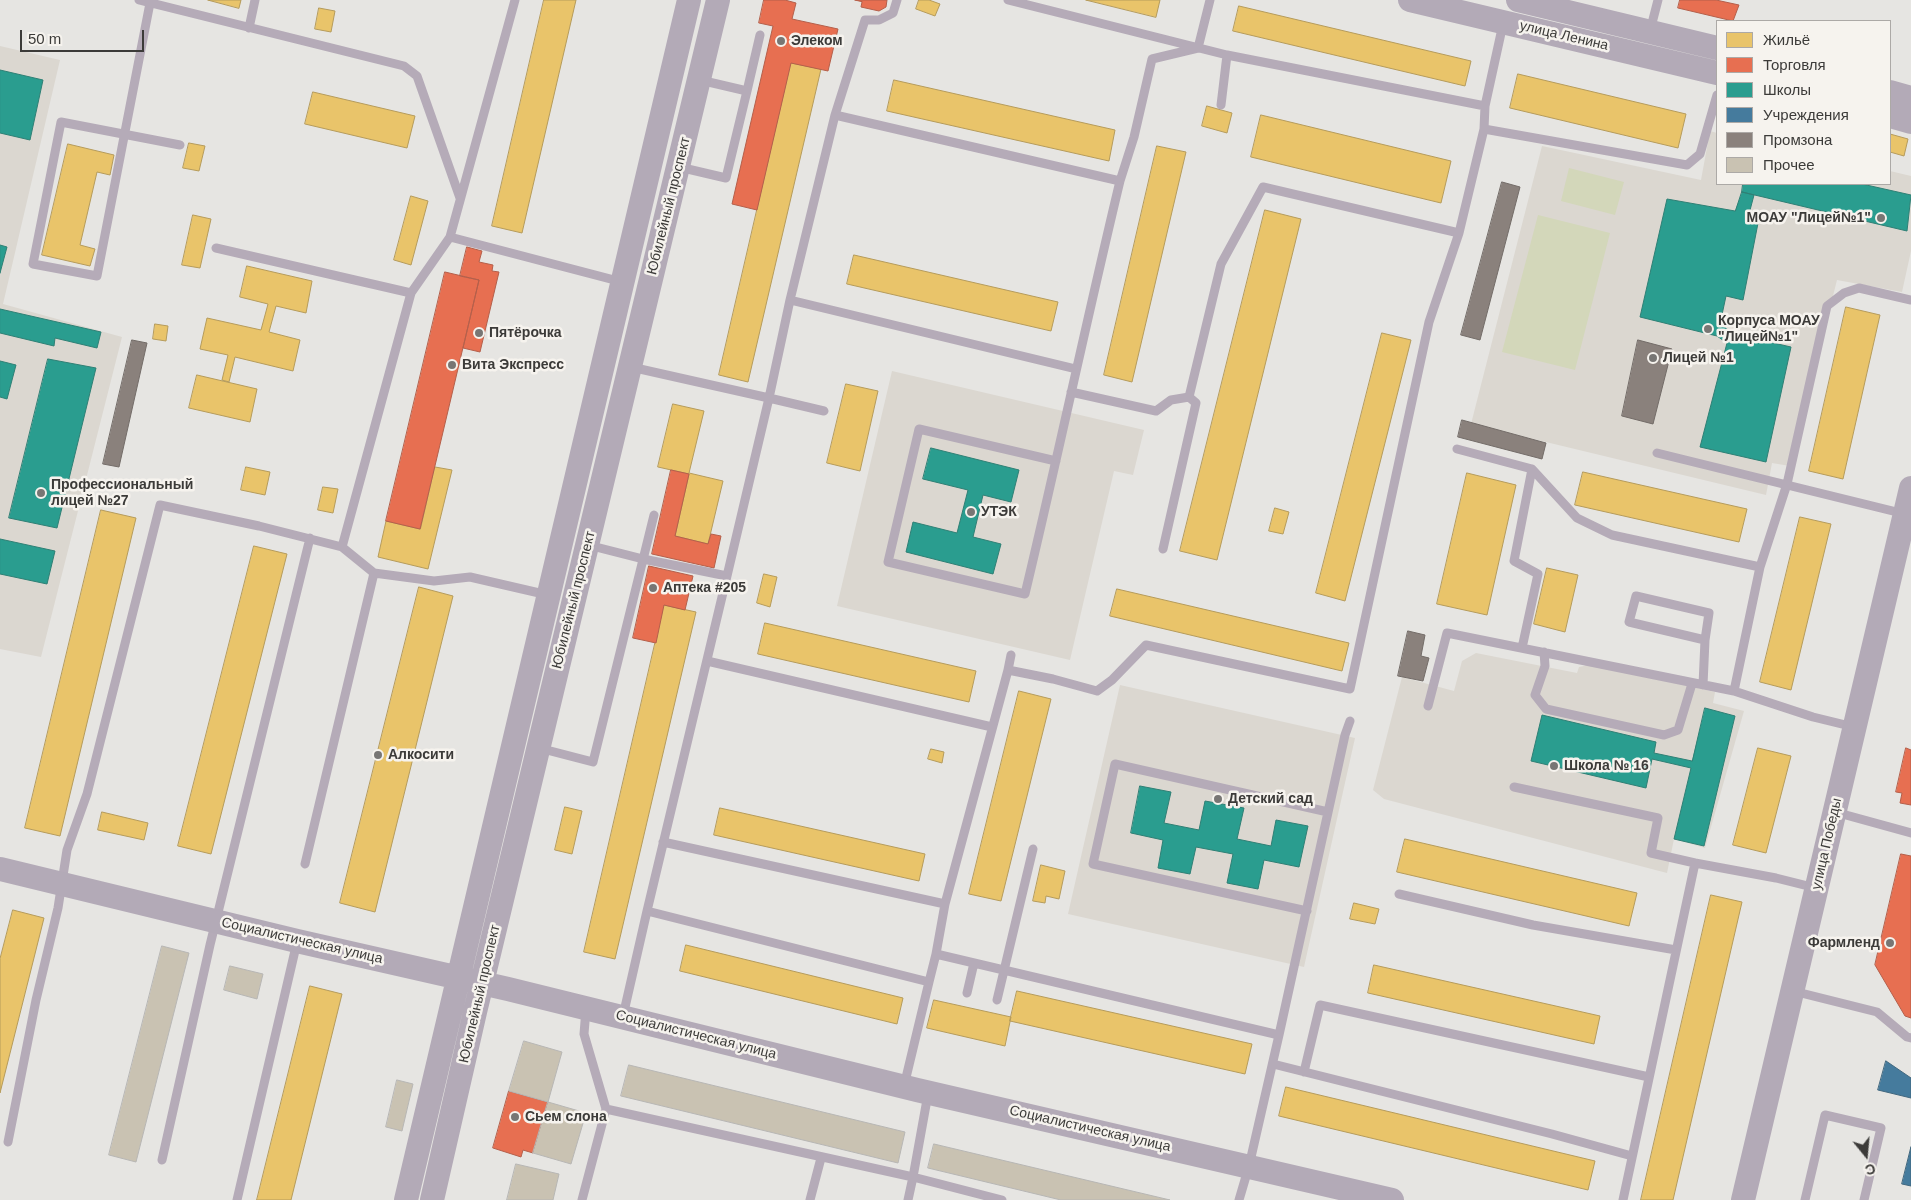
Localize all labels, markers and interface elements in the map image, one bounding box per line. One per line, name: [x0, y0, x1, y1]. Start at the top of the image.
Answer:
street label: улица Ленина: [1518, 18, 1610, 54]
scale bar: [22, 20, 146, 52]
legend: [1716, 20, 1891, 185]
text: 50 m: [28, 30, 61, 47]
text: Жильё: [1763, 31, 1810, 48]
place label: Элеком: [791, 33, 843, 49]
marker: Элеком: [775, 35, 787, 47]
text: Торговля: [1763, 56, 1826, 73]
text: Школы: [1763, 81, 1811, 98]
text: Учреждения: [1763, 106, 1849, 123]
text: Промзона: [1763, 131, 1832, 148]
street label: Юбилейный проспект: [644, 135, 694, 277]
text: Прочее: [1763, 156, 1815, 173]
place label: МОАУ "Лицей№1": [1747, 210, 1871, 226]
marker: МОАУ "Лицей№1": [1875, 212, 1887, 224]
place label: Корпуса МОАУ "Лицей№1": [1718, 313, 1820, 346]
marker: Корпуса МОАУ "Лицей№1": [1702, 323, 1714, 335]
place label: Пятёрочка: [489, 325, 562, 341]
marker: Пятёрочка: [473, 327, 485, 339]
place label: Лицей №1: [1663, 350, 1734, 366]
marker: Лицей №1: [1647, 352, 1659, 364]
place label: Вита Экспресс: [462, 357, 564, 373]
marker: Вита Экспресс: [446, 359, 458, 371]
place label: Профессиональный лицей №27: [51, 477, 193, 510]
marker: Профессиональный лицей №27: [35, 487, 47, 499]
place label: УТЭК: [981, 504, 1017, 520]
marker: УТЭК: [965, 506, 977, 518]
street label: Юбилейный проспект: [549, 529, 599, 671]
place label: Аптека #205: [663, 580, 746, 596]
marker: Аптека #205: [647, 582, 659, 594]
place label: Алкосити: [388, 747, 454, 763]
marker: Алкосити: [372, 749, 384, 761]
place label: Школа № 16: [1564, 758, 1649, 774]
marker: Школа № 16: [1548, 760, 1560, 772]
place label: Детский сад: [1228, 791, 1313, 807]
marker: Детский сад: [1212, 793, 1224, 805]
street label: улица Победы: [1808, 796, 1846, 892]
street label: Социалистическая улица: [220, 914, 384, 968]
street label: Юбилейный проспект: [456, 923, 504, 1065]
place label: Фармленд: [1808, 935, 1880, 951]
marker: Фармленд: [1884, 937, 1896, 949]
street label: Социалистическая улица: [614, 1007, 778, 1063]
street label: Социалистическая улица: [1008, 1102, 1172, 1156]
place label: Сьем слона: [525, 1109, 607, 1125]
marker: Сьем слона: [509, 1111, 521, 1123]
north arrow: [1841, 1130, 1891, 1180]
text: С: [1863, 1160, 1878, 1178]

